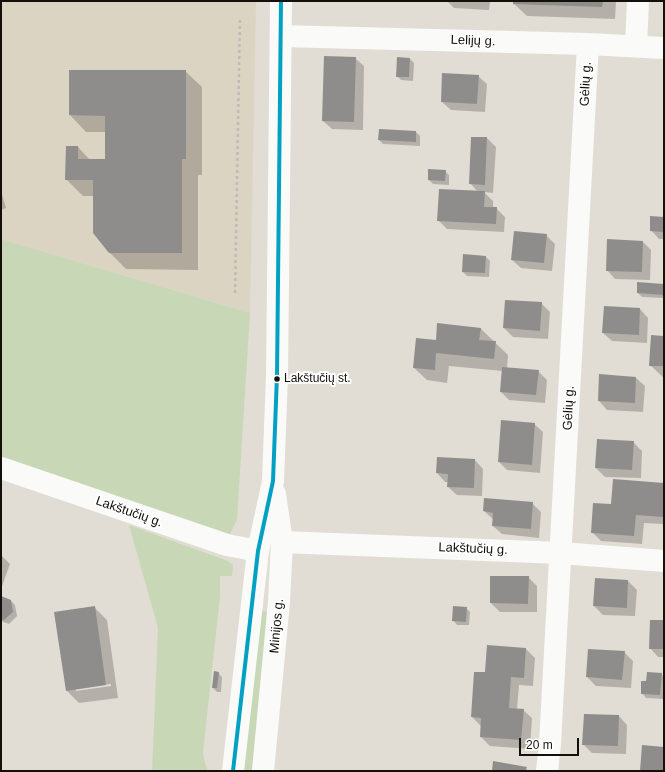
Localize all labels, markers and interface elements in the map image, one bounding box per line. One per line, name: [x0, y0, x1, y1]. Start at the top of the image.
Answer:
street label: Lelijų g.: [450, 32, 496, 50]
street label: Gėlių g.: [577, 61, 595, 107]
place label: Lakštučių st.: [284, 372, 351, 386]
marker: Lakštučių st.: [272, 374, 282, 384]
street label: Gėlių g.: [560, 385, 578, 431]
street label: Lakštučių g.: [94, 493, 164, 531]
street label: Lakštučių g.: [438, 540, 508, 558]
street label: Minijos g.: [267, 598, 287, 654]
scale bar: [521, 730, 581, 756]
text: 20 m: [526, 738, 553, 752]

